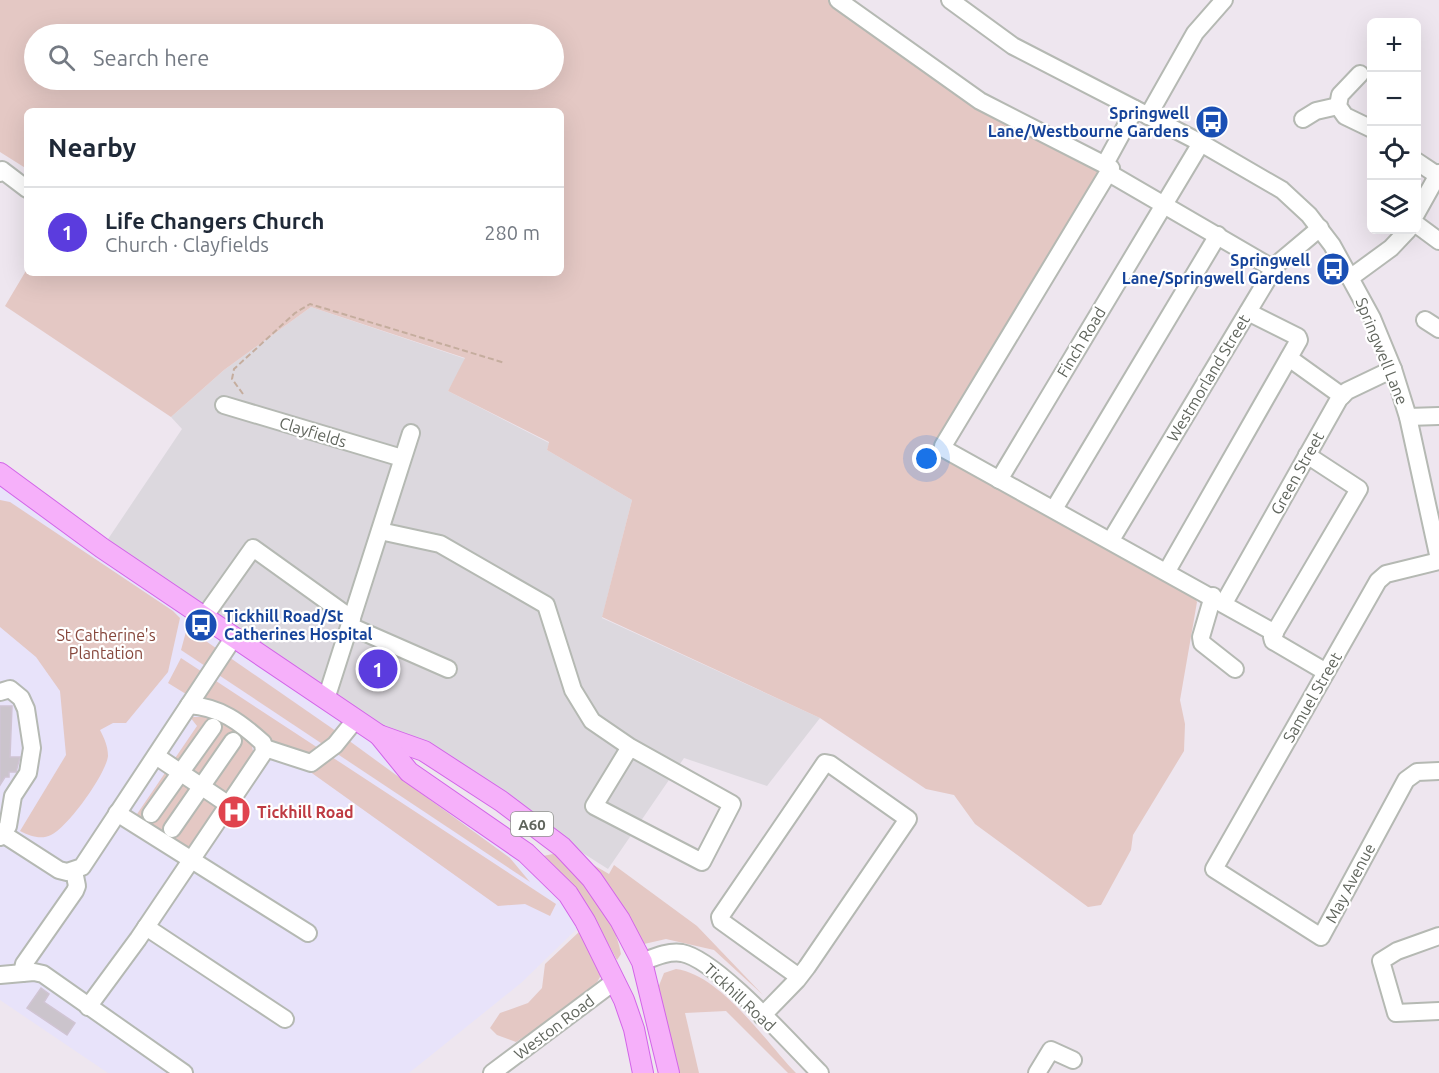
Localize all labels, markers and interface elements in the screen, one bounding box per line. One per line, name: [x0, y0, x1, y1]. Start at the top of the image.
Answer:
map controls: [1367, 18, 1421, 234]
button: +: [1367, 18, 1421, 72]
search box: [24, 24, 564, 90]
icon: search: [45, 41, 78, 74]
text: Search here: [93, 45, 209, 70]
button: −: [1367, 72, 1421, 126]
place label: Springwell Lane/Westbourne Gardens: [988, 104, 1189, 140]
bus stop icon: Springwell Lane/Westbourne Gardens: [1194, 104, 1230, 140]
button: locate: [1367, 126, 1421, 180]
text: Nearby: [48, 133, 136, 162]
button: layers: [1367, 180, 1421, 234]
text: Life Changers Church: [105, 208, 324, 233]
text: 1: [62, 221, 73, 244]
text: 280 m: [484, 221, 540, 244]
text: Church · Clayfields: [105, 233, 269, 256]
place label: Springwell Lane/Springwell Gardens: [1122, 251, 1310, 287]
bus stop icon: Springwell Lane/Springwell Gardens: [1315, 251, 1351, 287]
street label: Springwell Lane: [1352, 295, 1412, 407]
street label: Finch Road: [1053, 304, 1109, 380]
street label: Westmorland Street: [1163, 311, 1253, 445]
street label: Clayfields: [277, 413, 349, 451]
street label: Green Street: [1267, 428, 1327, 518]
your location: [912, 444, 941, 473]
bus stop icon: Tickhill Road/St Catherines Hospital: [183, 607, 219, 643]
place label: Tickhill Road/St Catherines Hospital: [224, 607, 373, 643]
park label: St Catherine's Plantation: [56, 626, 156, 662]
pin: 1: [358, 646, 398, 692]
street label: Samuel Street: [1279, 648, 1345, 745]
hospital icon: Tickhill Road: [216, 794, 252, 830]
place label: Tickhill Road: [257, 803, 354, 821]
road number: A60: [511, 812, 553, 836]
street label: May Avenue: [1322, 840, 1378, 926]
street label: Tickhill Road: [701, 960, 779, 1034]
street label: Weston Road: [510, 991, 598, 1063]

